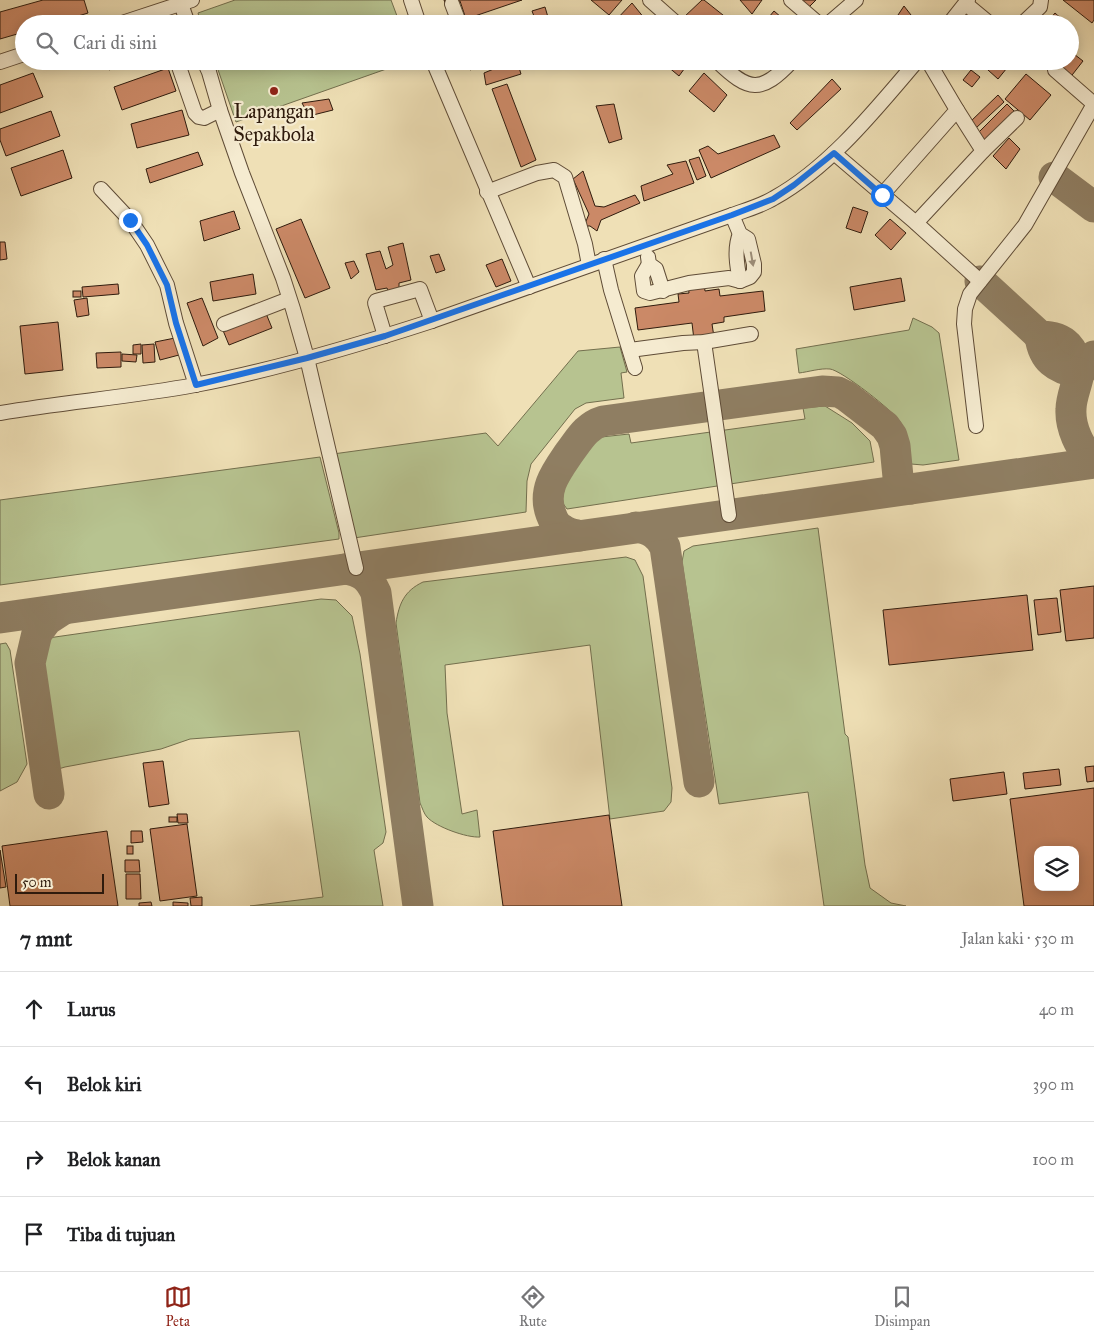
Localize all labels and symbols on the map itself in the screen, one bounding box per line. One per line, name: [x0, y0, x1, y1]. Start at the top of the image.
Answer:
marker: Lapangan Sepakbola: [268, 85, 280, 97]
place label: Lapangan Sepakbola: [233, 99, 315, 146]
route start: [871, 184, 894, 207]
route end: [119, 209, 142, 232]
one-way arrow: [749, 252, 757, 268]
scale bar: [15, 871, 104, 894]

